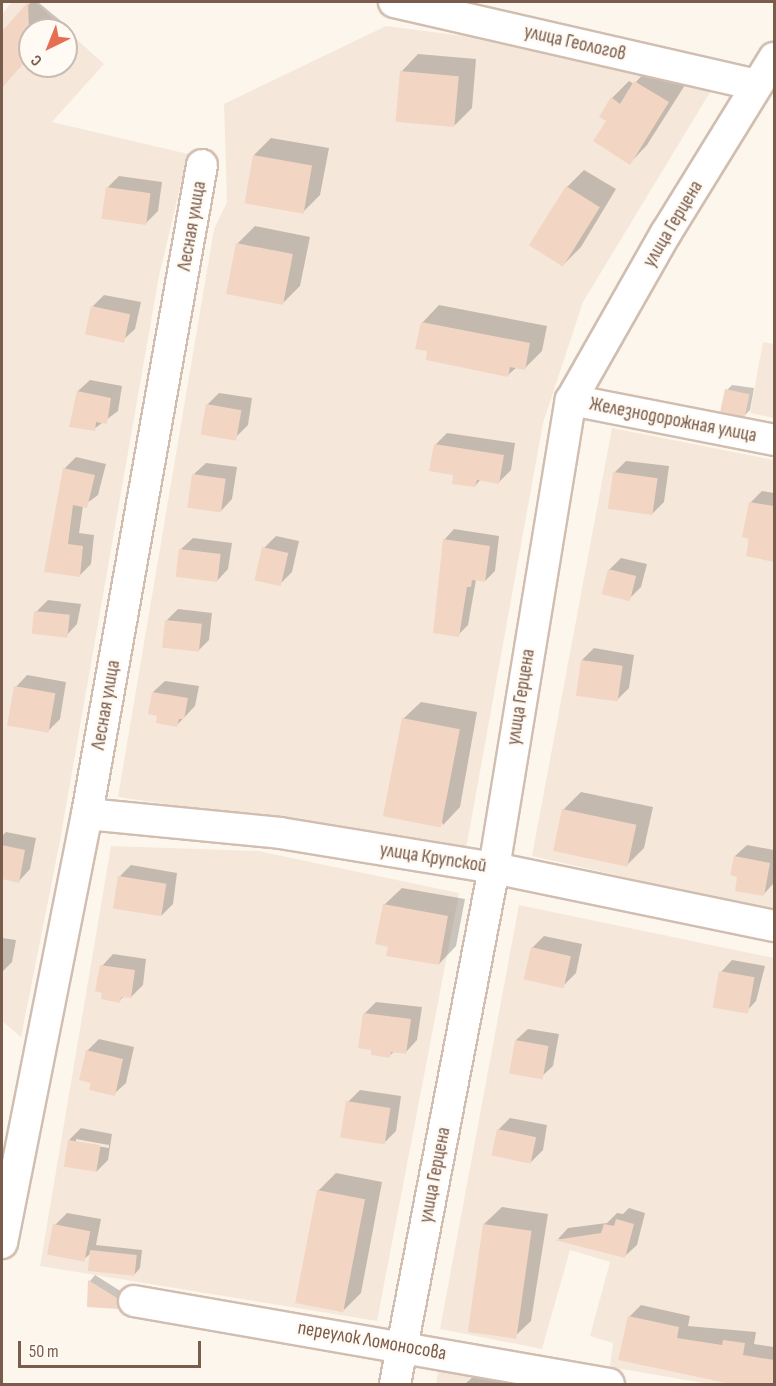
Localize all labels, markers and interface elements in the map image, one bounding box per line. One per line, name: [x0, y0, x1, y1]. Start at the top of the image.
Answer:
north arrow: [18, 18, 78, 78]
street label: улица Геологов: [522, 20, 628, 66]
text: С: [27, 50, 46, 70]
street label: улица Герцена: [638, 176, 708, 272]
street label: Лесная улица: [172, 179, 212, 273]
street label: Железнодорожная улица: [587, 392, 759, 448]
street label: улица Герцена: [502, 647, 540, 747]
street label: Лесная улица: [86, 658, 126, 752]
street label: улица Крупской: [378, 838, 488, 878]
street label: улица Герцена: [414, 1125, 456, 1225]
street label: переулок Ломоносова: [296, 1316, 448, 1366]
scale bar: [21, 1329, 204, 1367]
text: 50 m: [29, 1341, 59, 1362]

